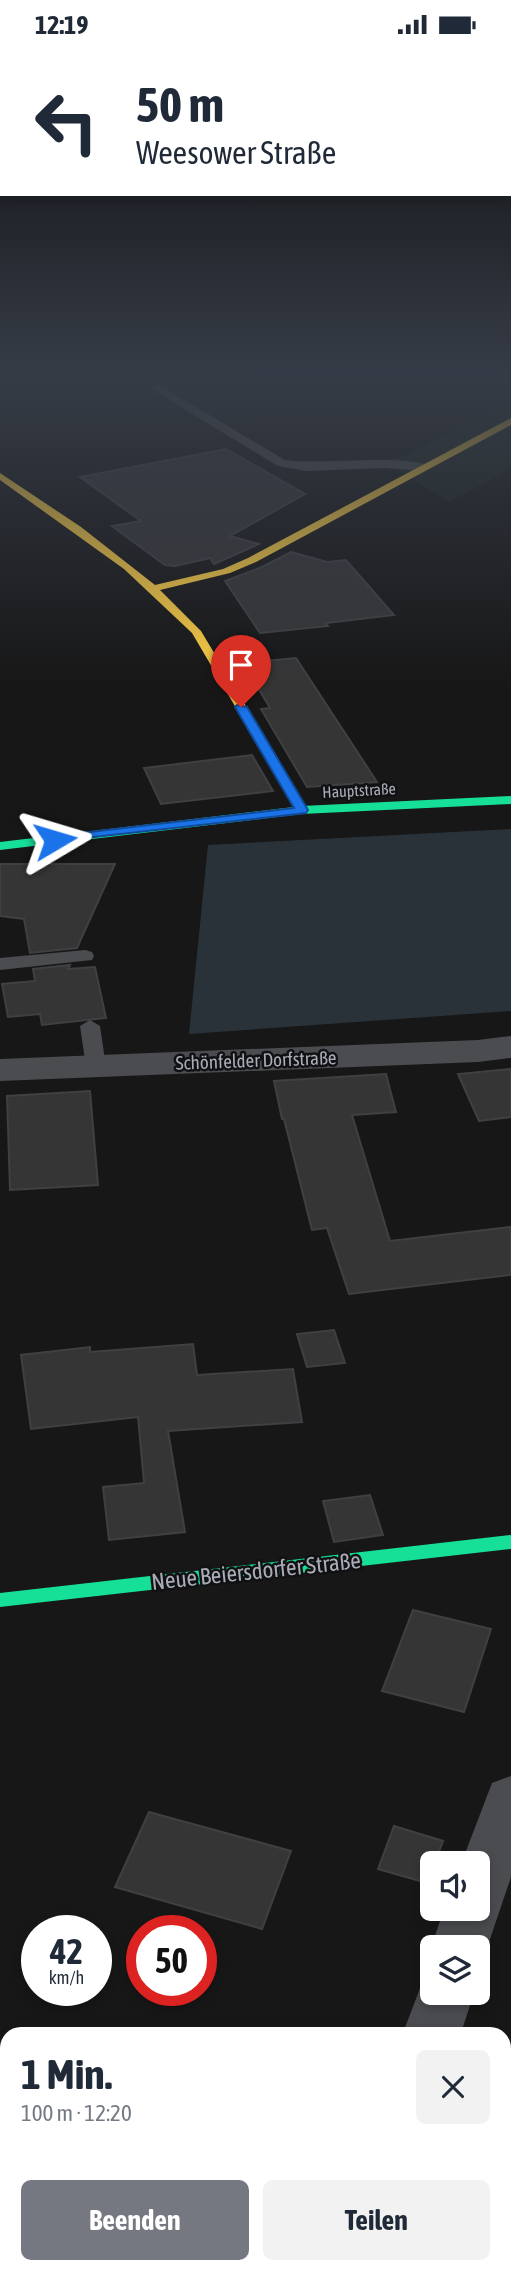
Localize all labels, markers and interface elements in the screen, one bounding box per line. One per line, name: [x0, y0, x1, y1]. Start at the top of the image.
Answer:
text: 12:19: [35, 10, 89, 40]
text: 50 m: [136, 76, 224, 132]
icon: left: [21, 77, 112, 168]
text: Weesower Straße: [136, 134, 336, 171]
pin: [211, 635, 271, 707]
icon: arrive: [222, 646, 260, 684]
street label: Hauptstraße: [322, 779, 396, 802]
position arrow: [18, 803, 92, 877]
street label: Schönfelder Dorfstraße: [175, 1046, 337, 1074]
street label: Neue Beiersdorfer Straße: [150, 1547, 362, 1595]
map controls: [420, 1851, 490, 2005]
button: sound: [420, 1851, 490, 1921]
speed limit sign: 50: [126, 1915, 217, 2006]
text: 42: [50, 1931, 83, 1971]
button: layers: [420, 1935, 490, 2005]
text: km/h: [49, 1967, 84, 1988]
text: 1 Min.: [21, 2050, 112, 2098]
button: close: [416, 2050, 490, 2124]
text: 100 m · 12:20: [21, 2100, 132, 2126]
button: Beenden: [21, 2180, 249, 2260]
button: Teilen: [263, 2180, 490, 2260]

